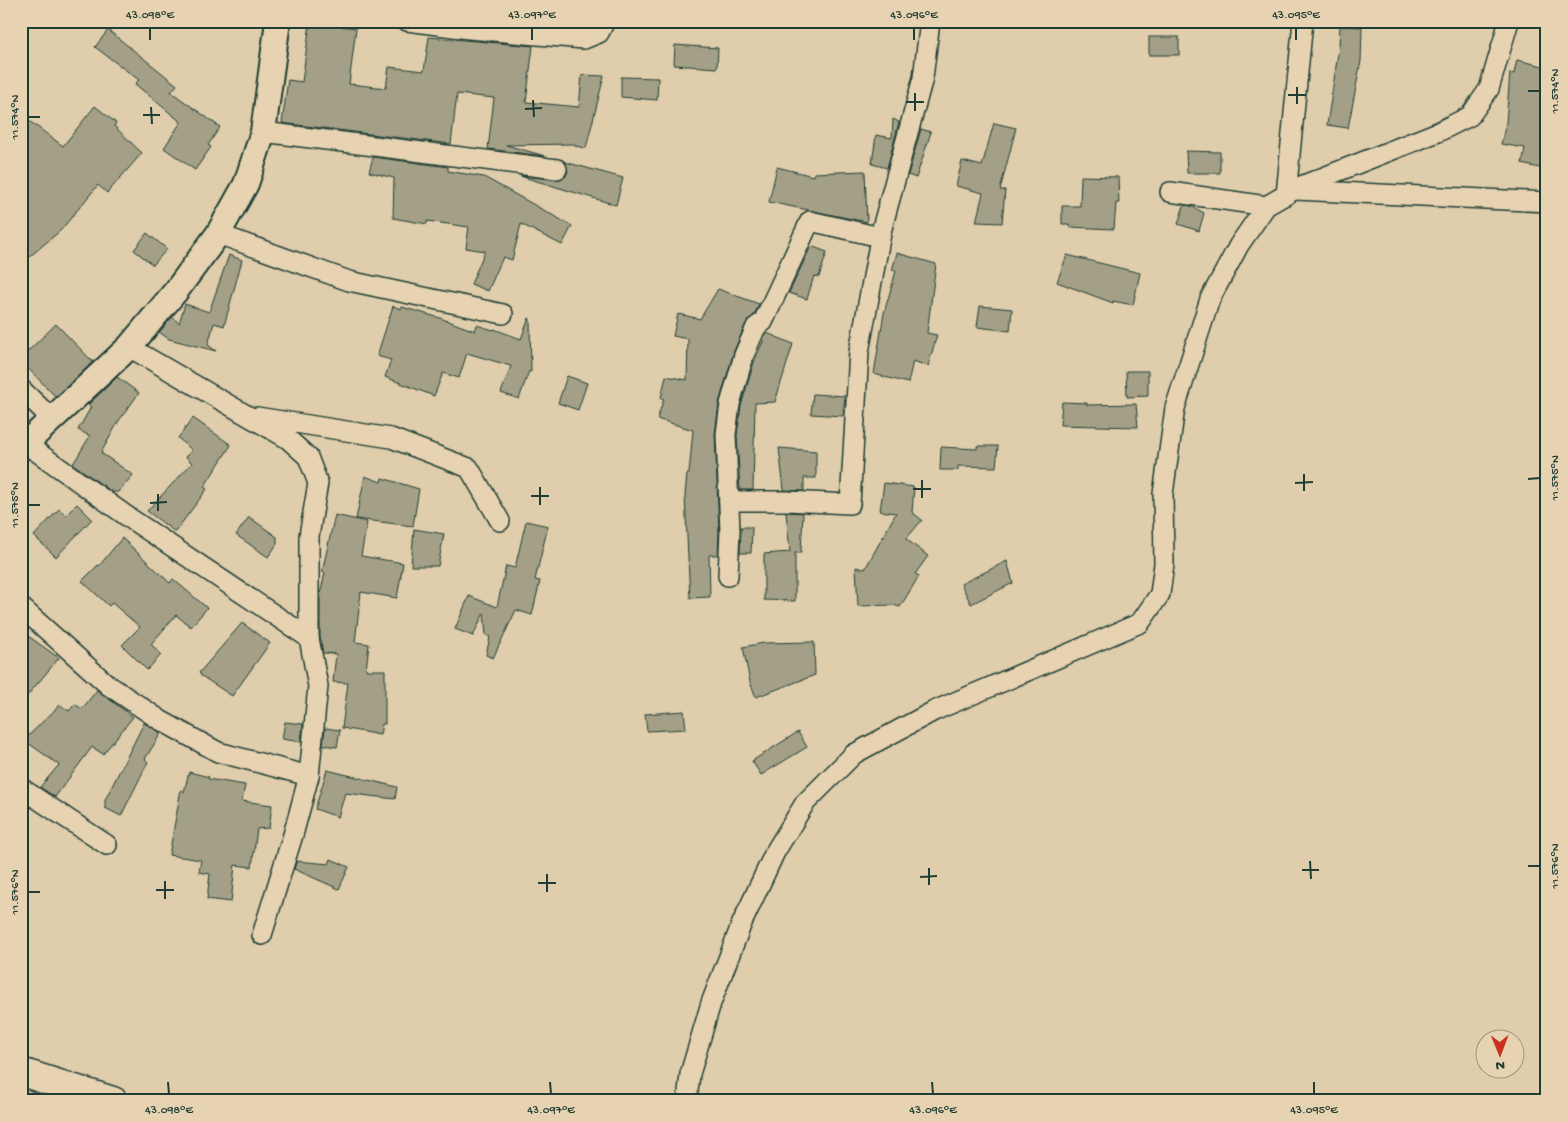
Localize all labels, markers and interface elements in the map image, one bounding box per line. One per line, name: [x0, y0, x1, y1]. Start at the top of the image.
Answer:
text: 43.098°E: [126, 9, 175, 23]
text: 43.097°E: [508, 9, 556, 23]
text: 43.096°E: [890, 9, 938, 23]
text: 43.095°E: [1272, 9, 1320, 23]
text: 11.574°N: [1549, 68, 1563, 114]
text: 11.574°N: [9, 94, 23, 140]
text: 11.575°N: [1549, 455, 1563, 502]
text: 11.575°N: [9, 482, 23, 529]
text: 11.576°N: [1549, 843, 1563, 890]
text: 11.576°N: [9, 869, 23, 916]
north arrow: [1476, 1030, 1526, 1080]
text: N: [1495, 1056, 1505, 1073]
text: 43.098°E: [145, 1104, 194, 1118]
text: 43.097°E: [527, 1104, 575, 1118]
text: 43.096°E: [909, 1104, 957, 1118]
text: 43.095°E: [1290, 1104, 1338, 1118]

